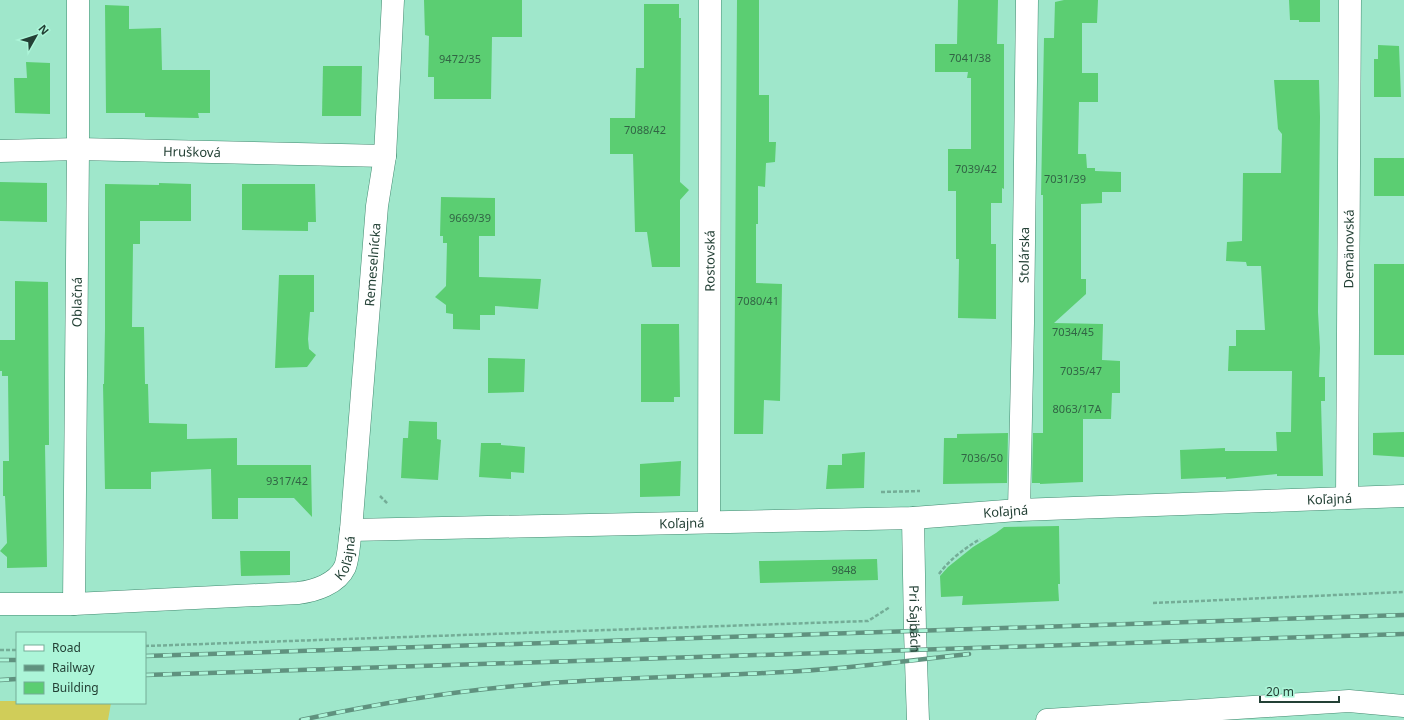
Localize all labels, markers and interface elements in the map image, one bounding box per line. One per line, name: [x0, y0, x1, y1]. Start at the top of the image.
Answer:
north arrow: [16, 16, 56, 56]
text: N: [36, 21, 53, 38]
house number: 7041/38: [949, 50, 991, 65]
house number: 9472/35: [439, 51, 481, 66]
house number: 7088/42: [624, 122, 666, 137]
street label: Hrušková: [163, 142, 221, 161]
house number: 7039/42: [955, 161, 997, 176]
house number: 7031/39: [1044, 171, 1086, 186]
street label: Demänovská: [1339, 209, 1358, 289]
house number: 9669/39: [449, 210, 491, 225]
street label: Remeselnícka: [360, 222, 385, 307]
street label: Stolárska: [1014, 227, 1033, 283]
street label: Rostovská: [700, 230, 719, 292]
street label: Oblačná: [67, 277, 86, 327]
house number: 7080/41: [737, 293, 779, 308]
house number: 7034/45: [1052, 324, 1094, 339]
house number: 7035/47: [1060, 363, 1102, 378]
house number: 8063/17A: [1053, 401, 1102, 416]
house number: 7036/50: [961, 450, 1003, 465]
house number: 9317/42: [266, 473, 308, 488]
street label: Koľajná: [1306, 489, 1352, 509]
street label: Koľajná: [982, 501, 1029, 522]
street label: Koľajná: [659, 513, 705, 532]
street label: Koľajná: [330, 535, 359, 584]
house number: 9848: [831, 562, 857, 577]
street label: Pri Šajbách: [905, 585, 925, 653]
legend: [16, 632, 146, 704]
text: Road: [52, 639, 81, 656]
text: Railway: [52, 659, 96, 676]
scale bar: [1260, 678, 1339, 704]
text: Building: [52, 679, 99, 696]
text: 20 m: [1266, 683, 1294, 700]

